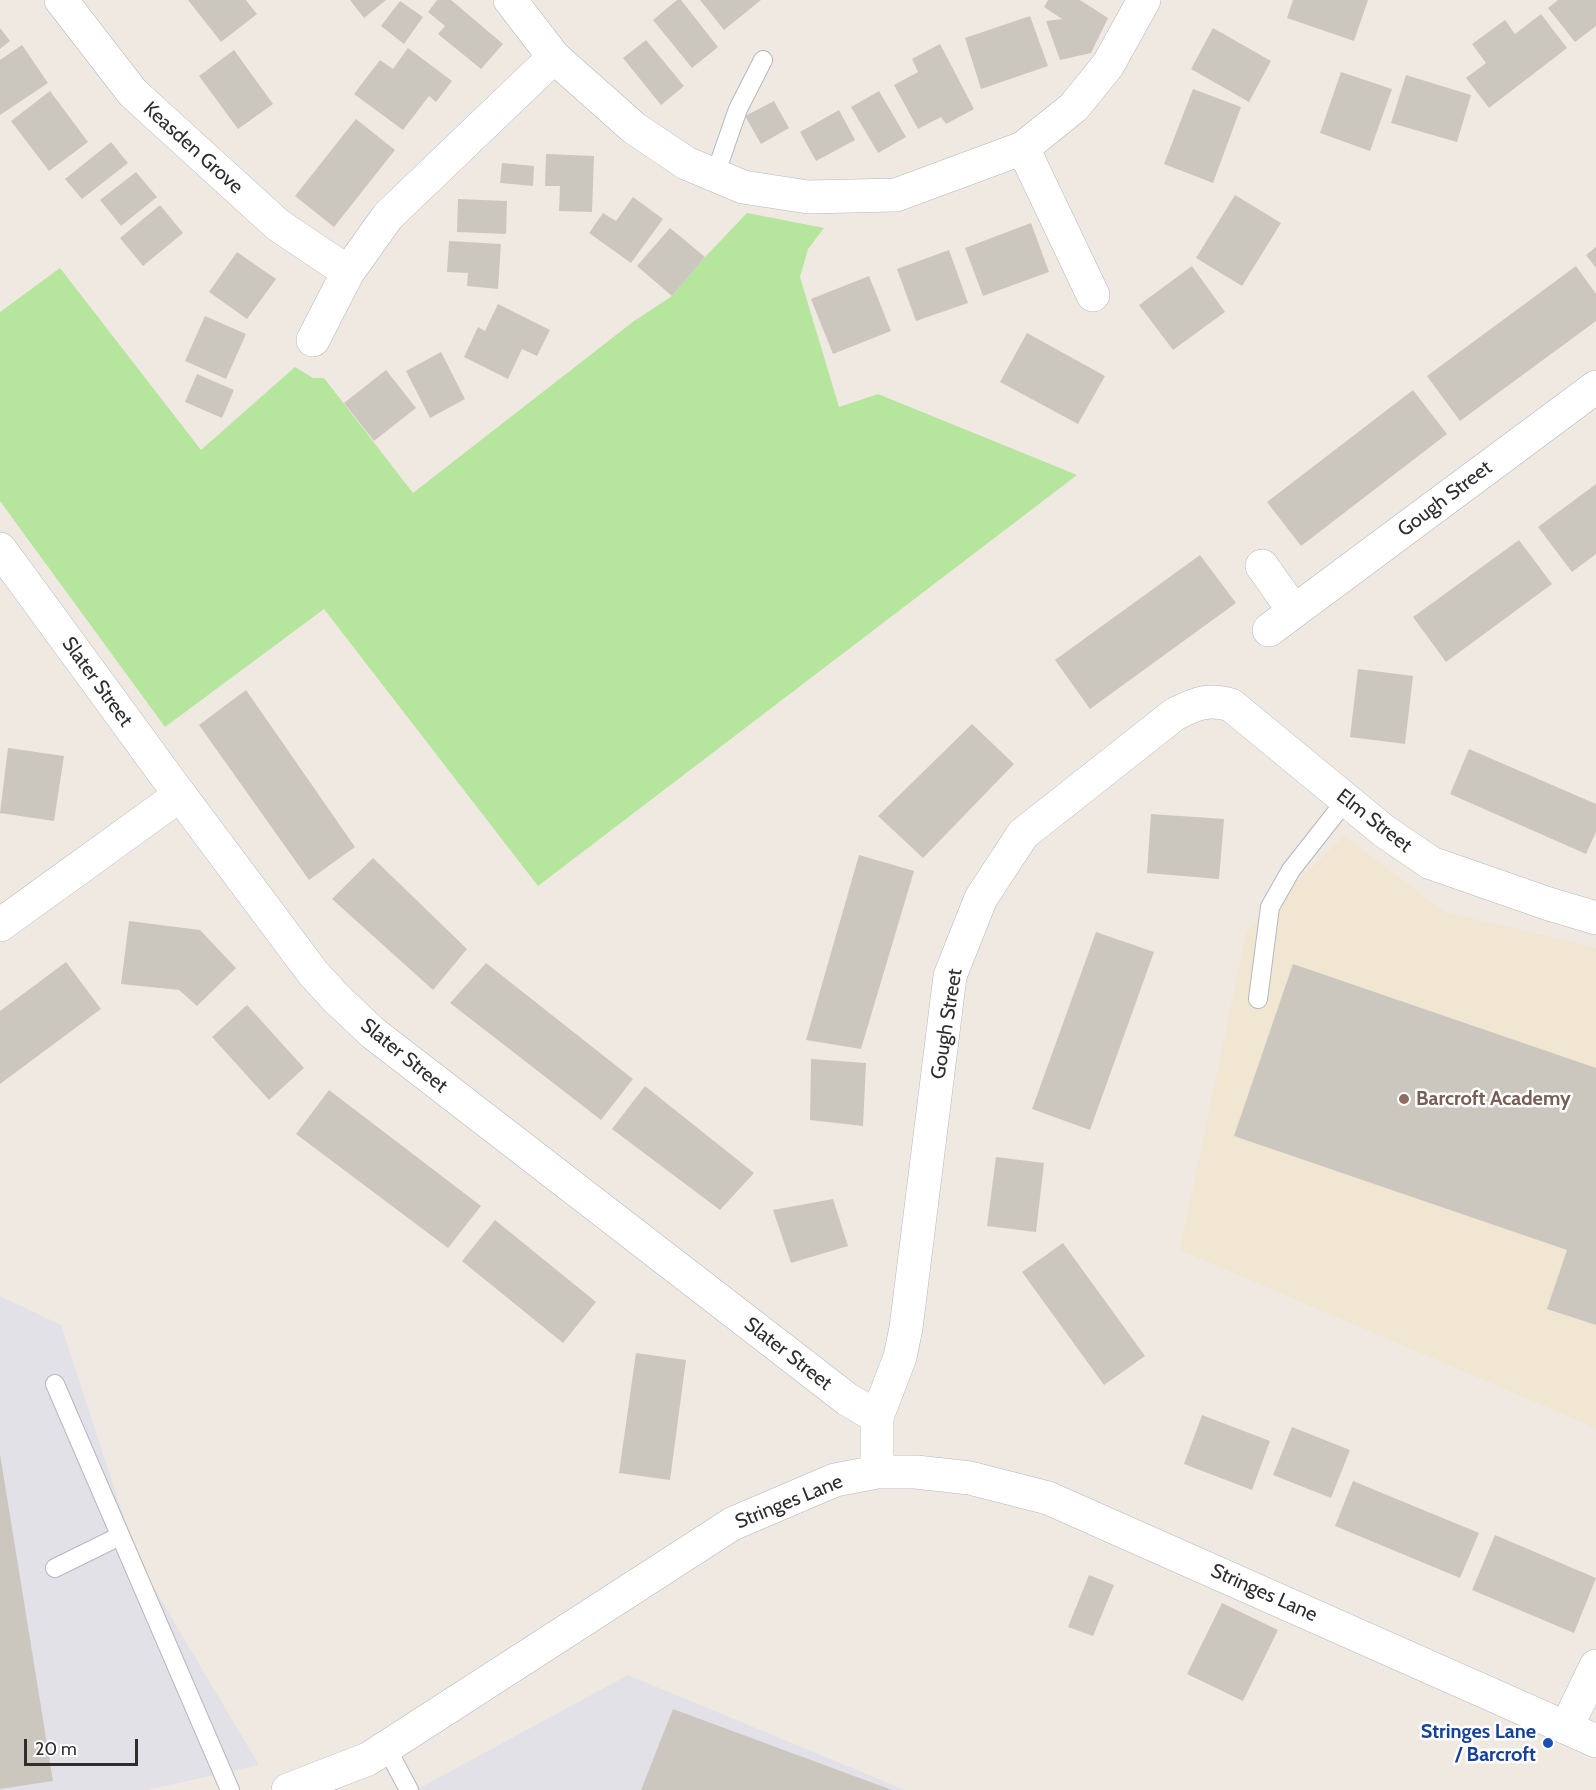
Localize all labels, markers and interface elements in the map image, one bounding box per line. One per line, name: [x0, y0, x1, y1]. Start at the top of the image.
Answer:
street label: Keasden Grove: [138, 97, 248, 199]
street label: Gough Street: [1393, 456, 1497, 542]
street label: Slater Street: [56, 633, 138, 731]
street label: Elm Street: [1331, 784, 1417, 858]
street label: Gough Street: [926, 967, 968, 1081]
street label: Slater Street: [356, 1014, 452, 1098]
place label: Barcroft Academy: [1416, 1087, 1571, 1111]
marker: Barcroft Academy: [1397, 1092, 1411, 1106]
street label: Slater Street: [739, 1312, 837, 1396]
street label: Stringes Lane: [732, 1470, 846, 1534]
street label: Stringes Lane: [1207, 1559, 1321, 1627]
place label: Stringes Lane / Barcroft: [1421, 1720, 1536, 1767]
scale bar: [27, 1727, 141, 1765]
marker: Stringes Lane / Barcroft: [1541, 1736, 1555, 1750]
text: 20 m: [35, 1738, 77, 1760]

